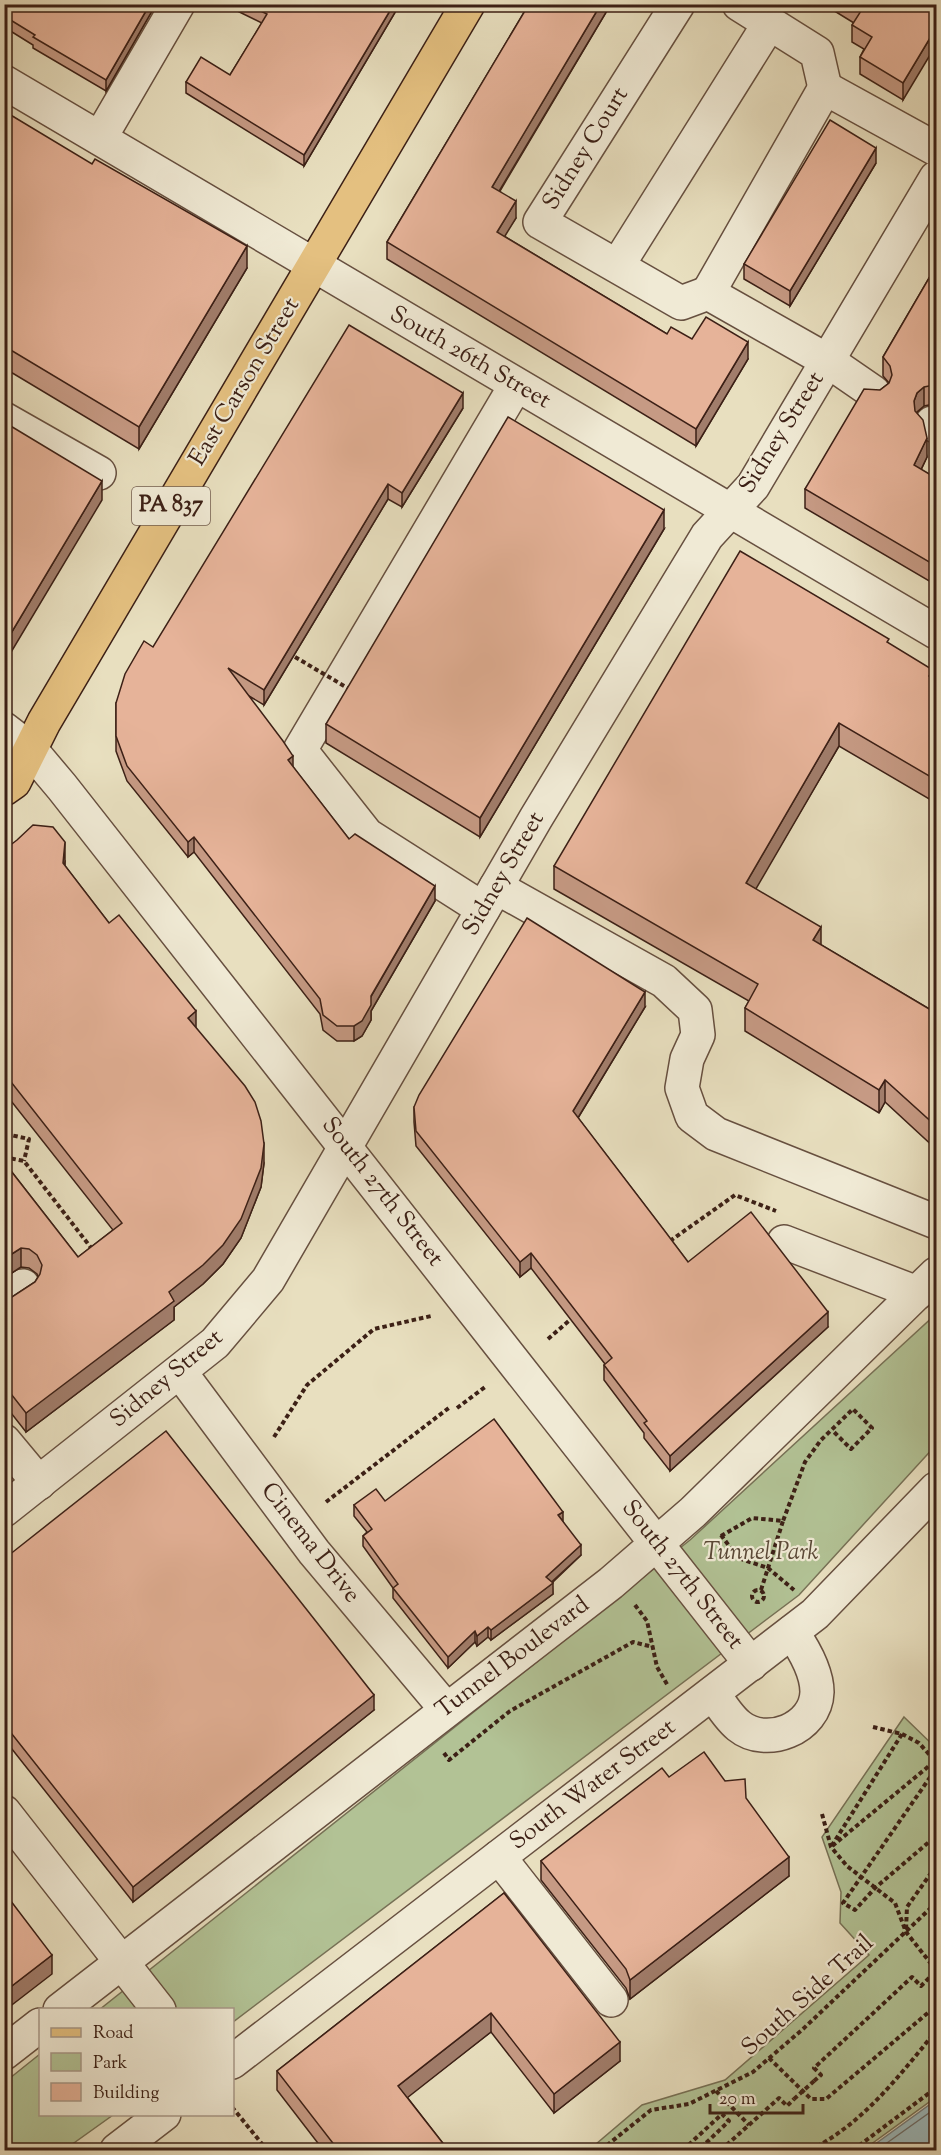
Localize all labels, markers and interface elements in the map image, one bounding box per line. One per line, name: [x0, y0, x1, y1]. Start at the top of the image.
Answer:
street label: Sidney Court: [535, 81, 637, 217]
street label: East Carson Street: [181, 291, 309, 473]
street label: South 26th Street: [383, 298, 557, 418]
street label: Sidney Street: [731, 365, 833, 501]
road number: PA 837: [132, 487, 210, 525]
street label: Sidney Street: [455, 806, 553, 942]
street label: South 27th Street: [313, 1110, 451, 1274]
street label: Sidney Street: [103, 1322, 231, 1436]
street label: Cinema Drive: [252, 1476, 368, 1610]
street label: South 27th Street: [613, 1493, 751, 1657]
park label: Tunnel Park: [704, 1536, 819, 1570]
street label: Tunnel Boulevard: [429, 1589, 597, 1727]
street label: South Water Street: [503, 1711, 683, 1859]
street label: South Side Trail: [734, 1927, 882, 2065]
legend: [39, 2008, 234, 2116]
text: Road: [93, 2021, 133, 2047]
text: Park: [93, 2051, 128, 2077]
scale bar: [710, 2077, 803, 2115]
text: Building: [93, 2081, 159, 2107]
text: 20 m: [719, 2087, 756, 2113]

